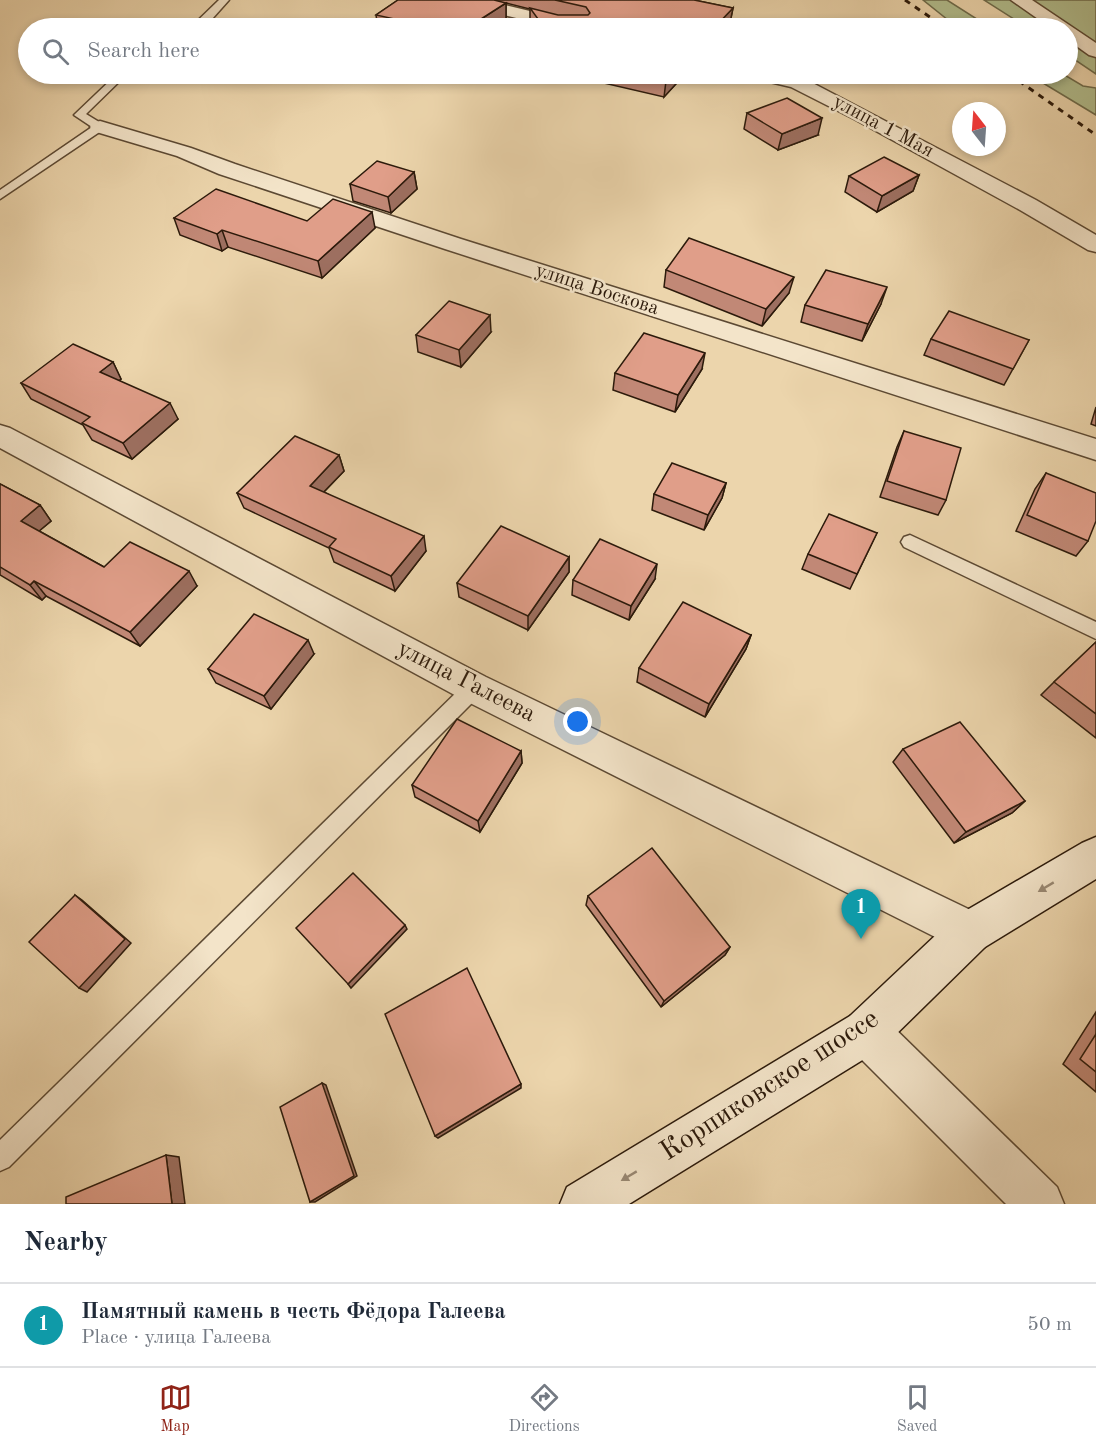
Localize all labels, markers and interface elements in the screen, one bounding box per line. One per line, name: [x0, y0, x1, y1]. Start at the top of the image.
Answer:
search box: [18, 18, 1078, 84]
icon: search: [39, 35, 72, 68]
text: Search here: [87, 40, 200, 62]
street label: улица 1 Мая: [829, 92, 937, 162]
north arrow: [952, 102, 1006, 156]
street label: улица Воскова: [533, 261, 661, 319]
street label: улица Галеева: [393, 637, 539, 727]
your location: [563, 707, 592, 736]
one-way arrow: [1037, 882, 1054, 892]
pin: 1: [842, 890, 880, 939]
street label: Корпиковское шоссе: [656, 1005, 884, 1167]
one-way arrow: [621, 1171, 637, 1182]
text: Nearby: [24, 1230, 108, 1256]
text: Памятный камень в честь Фёдора Галеева: [81, 1301, 506, 1323]
text: 1: [38, 1315, 49, 1335]
text: 50 m: [1027, 1315, 1072, 1335]
text: Place · улица Галеева: [81, 1328, 271, 1348]
tab: Map: [159, 1381, 192, 1437]
tab: Directions: [509, 1381, 580, 1437]
tab: Saved: [897, 1381, 937, 1437]

